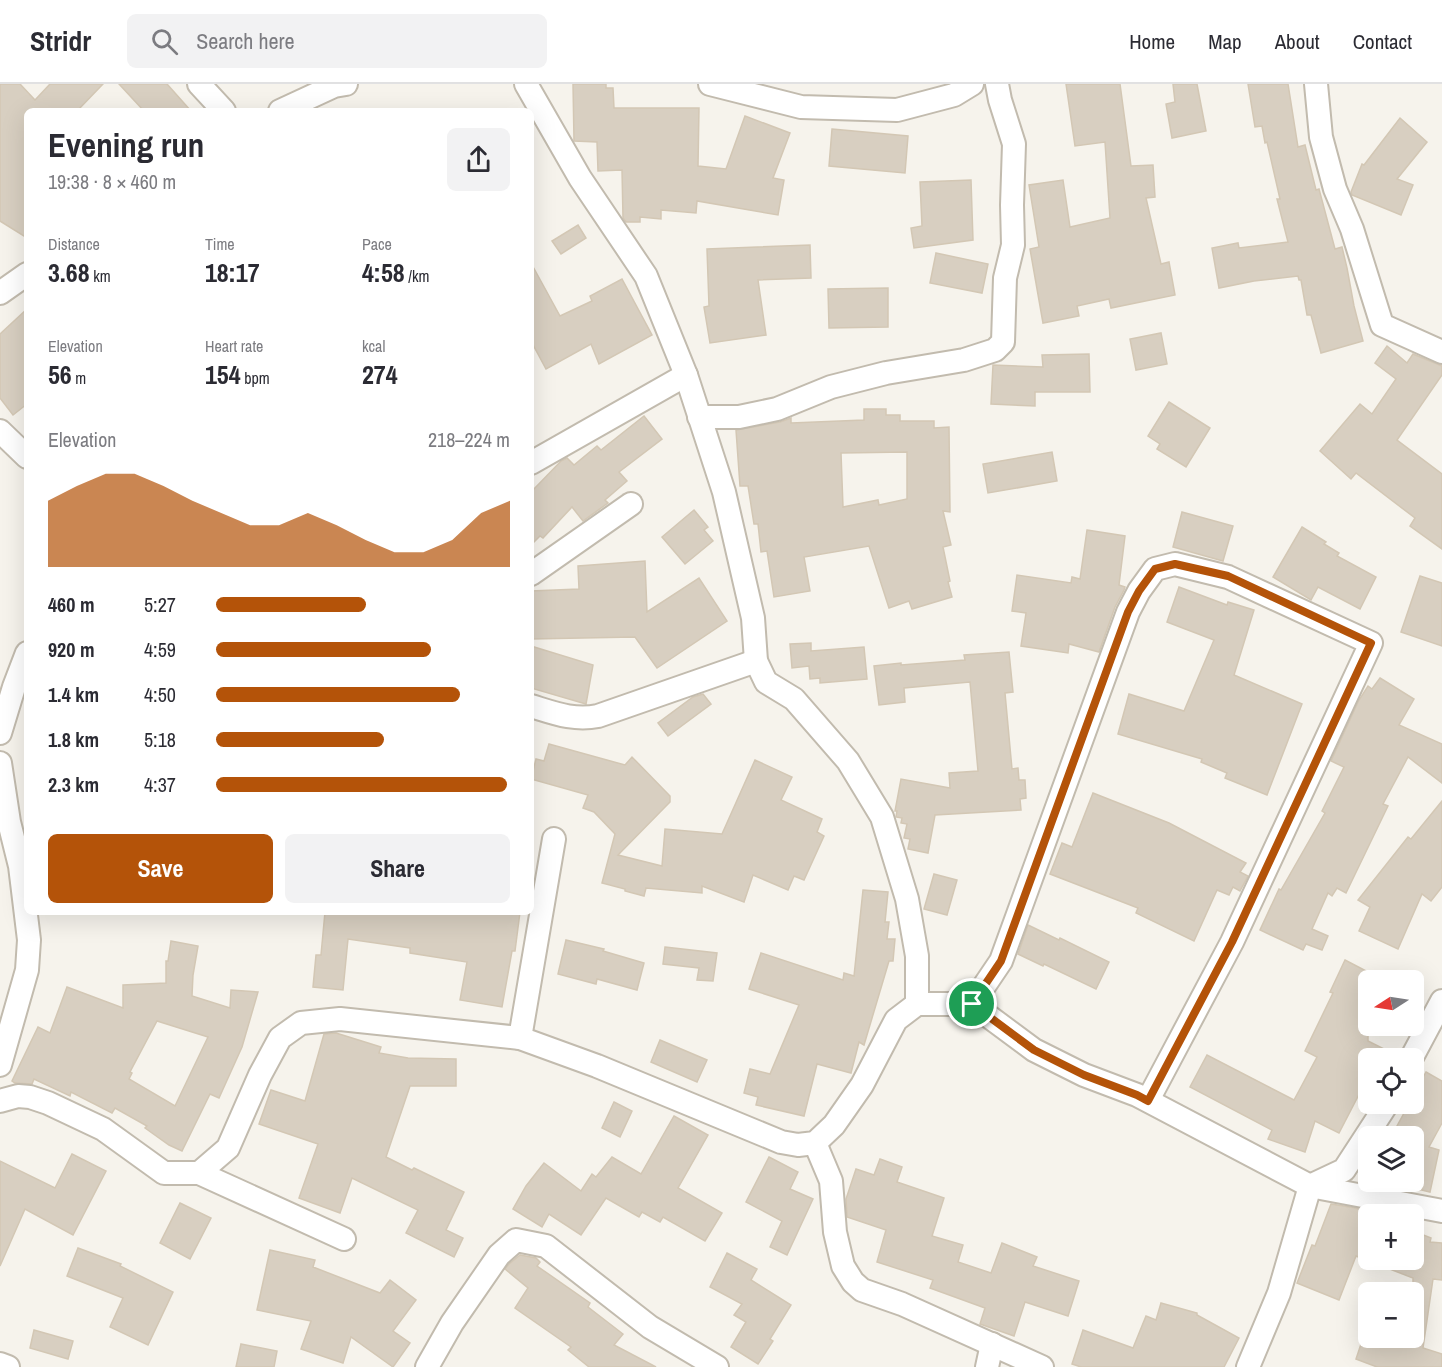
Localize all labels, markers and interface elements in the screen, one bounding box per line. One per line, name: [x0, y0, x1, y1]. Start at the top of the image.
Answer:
search box: [127, 14, 547, 68]
text: Stridr: [30, 22, 91, 60]
icon: search: [148, 25, 181, 58]
text: Search here: [196, 26, 295, 56]
text: Home: [1129, 27, 1175, 56]
text: Map: [1208, 27, 1242, 56]
text: About: [1275, 27, 1320, 56]
text: Contact: [1353, 27, 1412, 56]
text: Evening run: [48, 123, 204, 167]
button: share: [447, 128, 510, 191]
text: 19:38 · 8 × 460 m: [48, 168, 176, 195]
text: Distance: [48, 233, 100, 255]
text: Time: [205, 233, 235, 255]
text: Pace: [362, 233, 392, 255]
text: 3.68: [48, 255, 90, 290]
text: 18:17: [205, 255, 260, 290]
text: 4:58: [362, 255, 405, 290]
text: km: [90, 265, 111, 287]
text: /km: [405, 265, 429, 287]
text: Elevation: [48, 335, 103, 357]
text: Heart rate: [205, 335, 263, 357]
text: kcal: [362, 335, 385, 357]
text: 56: [48, 357, 72, 392]
text: 154: [205, 357, 241, 392]
text: 274: [362, 357, 398, 392]
text: m: [72, 367, 86, 389]
text: bpm: [241, 367, 270, 389]
text: Elevation: [48, 426, 116, 453]
text: 218–224 m: [428, 426, 510, 453]
text: 460 m: [48, 591, 95, 618]
text: 5:27: [144, 591, 176, 618]
text: 920 m: [48, 636, 95, 663]
text: 4:59: [144, 636, 176, 663]
text: 1.4 km: [48, 681, 99, 708]
text: 4:50: [144, 681, 176, 708]
text: 1.8 km: [48, 726, 99, 753]
text: 5:18: [144, 726, 176, 753]
text: 2.3 km: [48, 771, 99, 798]
text: 4:37: [144, 771, 176, 798]
button: Save: [48, 834, 273, 903]
button: Share: [285, 834, 510, 903]
north arrow: [1358, 970, 1424, 1036]
map controls: [1358, 970, 1424, 1348]
pin: [946, 978, 997, 1029]
icon: arrive: [955, 987, 988, 1020]
button: locate: [1358, 1048, 1424, 1114]
button: layers: [1358, 1126, 1424, 1192]
button: +: [1358, 1204, 1424, 1270]
button: −: [1358, 1282, 1424, 1348]

